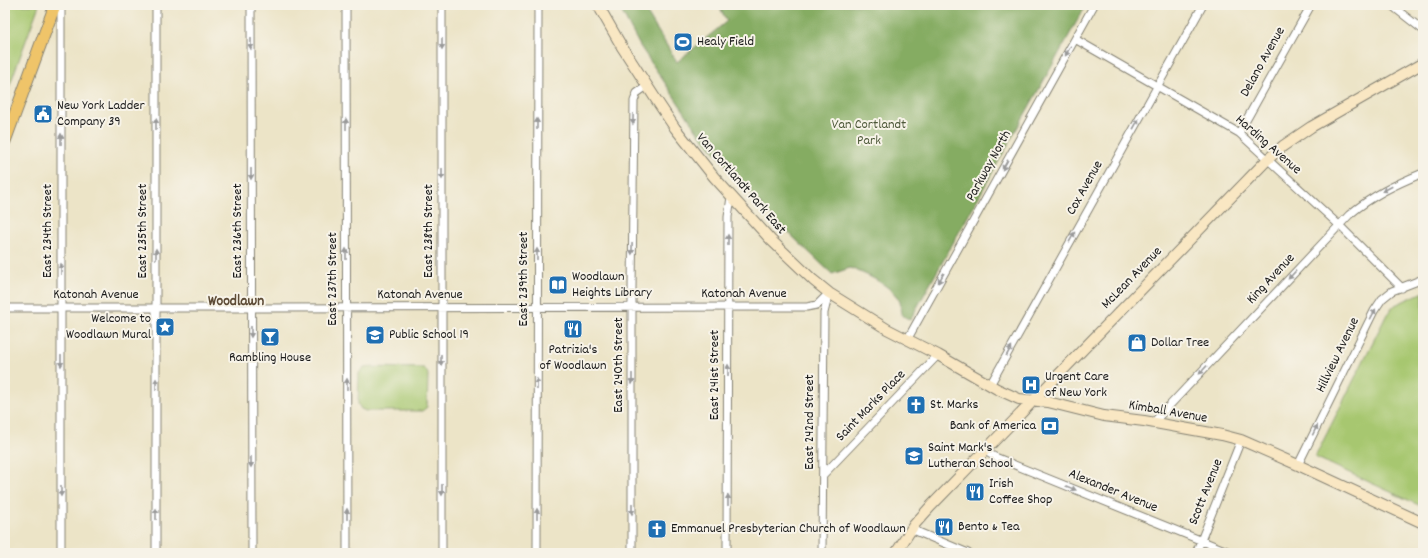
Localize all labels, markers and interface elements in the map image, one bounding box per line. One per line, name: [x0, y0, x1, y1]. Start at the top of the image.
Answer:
street label: Delano Avenue: [1235, 23, 1291, 101]
sports icon: Healy Field: [672, 31, 694, 53]
place label: Healy Field: [697, 32, 754, 52]
one-way arrow: [248, 38, 254, 51]
one-way arrow: [439, 38, 445, 51]
one-way arrow: [1065, 45, 1072, 57]
place label: New York Ladder Company 39: [57, 96, 145, 132]
public building icon: New York Ladder Company 39: [32, 103, 54, 125]
street label: Harding Avenue: [1230, 110, 1306, 180]
one-way arrow: [630, 113, 636, 126]
park label: Van Cortlandt Park: [832, 115, 906, 151]
one-way arrow: [153, 117, 159, 130]
one-way arrow: [343, 117, 349, 130]
one-way arrow: [534, 117, 540, 130]
one-way arrow: [1132, 118, 1139, 130]
street label: Parkway North: [961, 127, 1017, 205]
street label: Van Cortlandt Park East: [691, 129, 791, 239]
one-way arrow: [58, 132, 64, 145]
street label: Cox Avenue: [1062, 157, 1108, 219]
one-way arrow: [1001, 159, 1008, 171]
one-way arrow: [248, 168, 254, 181]
one-way arrow: [439, 168, 445, 181]
street label: East 236th Street: [228, 183, 248, 279]
street label: East 234th Street: [38, 184, 58, 278]
street label: East 235th Street: [133, 184, 153, 278]
street label: East 238th Street: [419, 184, 439, 278]
one-way arrow: [1382, 185, 1393, 192]
one-way arrow: [1069, 231, 1076, 243]
street label: East 237th Street: [323, 232, 343, 326]
street label: East 239th Street: [514, 232, 534, 326]
one-way arrow: [725, 233, 731, 246]
street label: McLean Avenue: [1097, 242, 1167, 314]
one-way arrow: [629, 243, 635, 256]
one-way arrow: [153, 247, 159, 260]
one-way arrow: [343, 247, 349, 260]
one-way arrow: [534, 247, 540, 260]
street label: King Avenue: [1242, 249, 1300, 309]
one-way arrow: [58, 262, 64, 275]
place label: Woodlawn Heights Library: [572, 267, 652, 303]
one-way arrow: [1287, 270, 1297, 280]
one-way arrow: [938, 272, 945, 284]
library icon: Woodlawn Heights Library: [547, 274, 569, 296]
street label: Katonah Avenue: [701, 284, 787, 304]
street label: Katonah Avenue: [53, 285, 139, 305]
street label: Katonah Avenue: [377, 285, 463, 305]
district label: Woodlawn: [208, 291, 264, 313]
one-way arrow: [1370, 308, 1376, 319]
place label: Welcome to Woodlawn Mural: [66, 309, 152, 345]
street label: Hillview Avenue: [1311, 314, 1365, 396]
place icon: Welcome to Woodlawn Mural: [154, 316, 176, 338]
street label: East 240th Street: [609, 317, 629, 413]
restaurant icon: Patrizia's of Woodlawn: [562, 318, 584, 340]
school or university icon: Public School 19: [364, 324, 386, 346]
place label: Public School 19: [389, 325, 469, 345]
one-way arrow: [248, 326, 254, 339]
bar icon: Rambling House: [259, 326, 281, 348]
street label: East 241st Street: [705, 330, 725, 420]
shop icon: Dollar Tree: [1126, 332, 1148, 354]
place label: Dollar Tree: [1151, 333, 1209, 353]
place label: Patrizia's of Woodlawn: [540, 340, 606, 376]
one-way arrow: [1005, 345, 1012, 357]
place label: Rambling House: [229, 348, 311, 368]
one-way arrow: [438, 354, 444, 367]
one-way arrow: [58, 355, 64, 368]
one-way arrow: [725, 363, 731, 376]
one-way arrow: [1198, 365, 1208, 375]
street label: Saint Marks Place: [832, 366, 910, 446]
place label: Urgent Care of New York: [1045, 367, 1109, 403]
one-way arrow: [629, 373, 635, 386]
street label: East 242nd Street: [800, 374, 820, 470]
hospital icon: Urgent Care of New York: [1020, 374, 1042, 396]
one-way arrow: [153, 377, 159, 390]
one-way arrow: [344, 377, 350, 390]
one-way arrow: [534, 377, 540, 390]
church icon: St. Marks: [905, 394, 927, 416]
place label: St. Marks: [930, 395, 979, 415]
street label: Kimball Avenue: [1127, 395, 1209, 429]
bank icon: Bank of America: [1039, 415, 1061, 437]
place label: Bank of America: [950, 416, 1036, 436]
one-way arrow: [1312, 424, 1318, 436]
place label: Saint Mark's Lutheran School: [928, 438, 1014, 474]
school or university icon: Saint Mark's Lutheran School: [903, 445, 925, 467]
one-way arrow: [248, 456, 254, 469]
street label: Scott Avenue: [1184, 456, 1228, 528]
street label: Alexander Avenue: [1065, 464, 1161, 518]
place label: Irish Coffee Shop: [989, 474, 1052, 510]
restaurant icon: Irish Coffee Shop: [964, 481, 986, 503]
one-way arrow: [439, 484, 445, 497]
one-way arrow: [58, 485, 64, 498]
one-way arrow: [1066, 486, 1078, 492]
one-way arrow: [725, 493, 731, 506]
one-way arrow: [629, 503, 635, 516]
one-way arrow: [153, 507, 159, 520]
one-way arrow: [344, 507, 350, 520]
one-way arrow: [534, 507, 540, 520]
restaurant icon: Bento & Tea: [933, 516, 955, 538]
place label: Bento & Tea: [958, 517, 1020, 537]
church icon: Emmanuel Presbyterian Church of Woodlawn: [646, 518, 668, 540]
place label: Emmanuel Presbyterian Church of Woodlawn: [671, 519, 906, 539]

